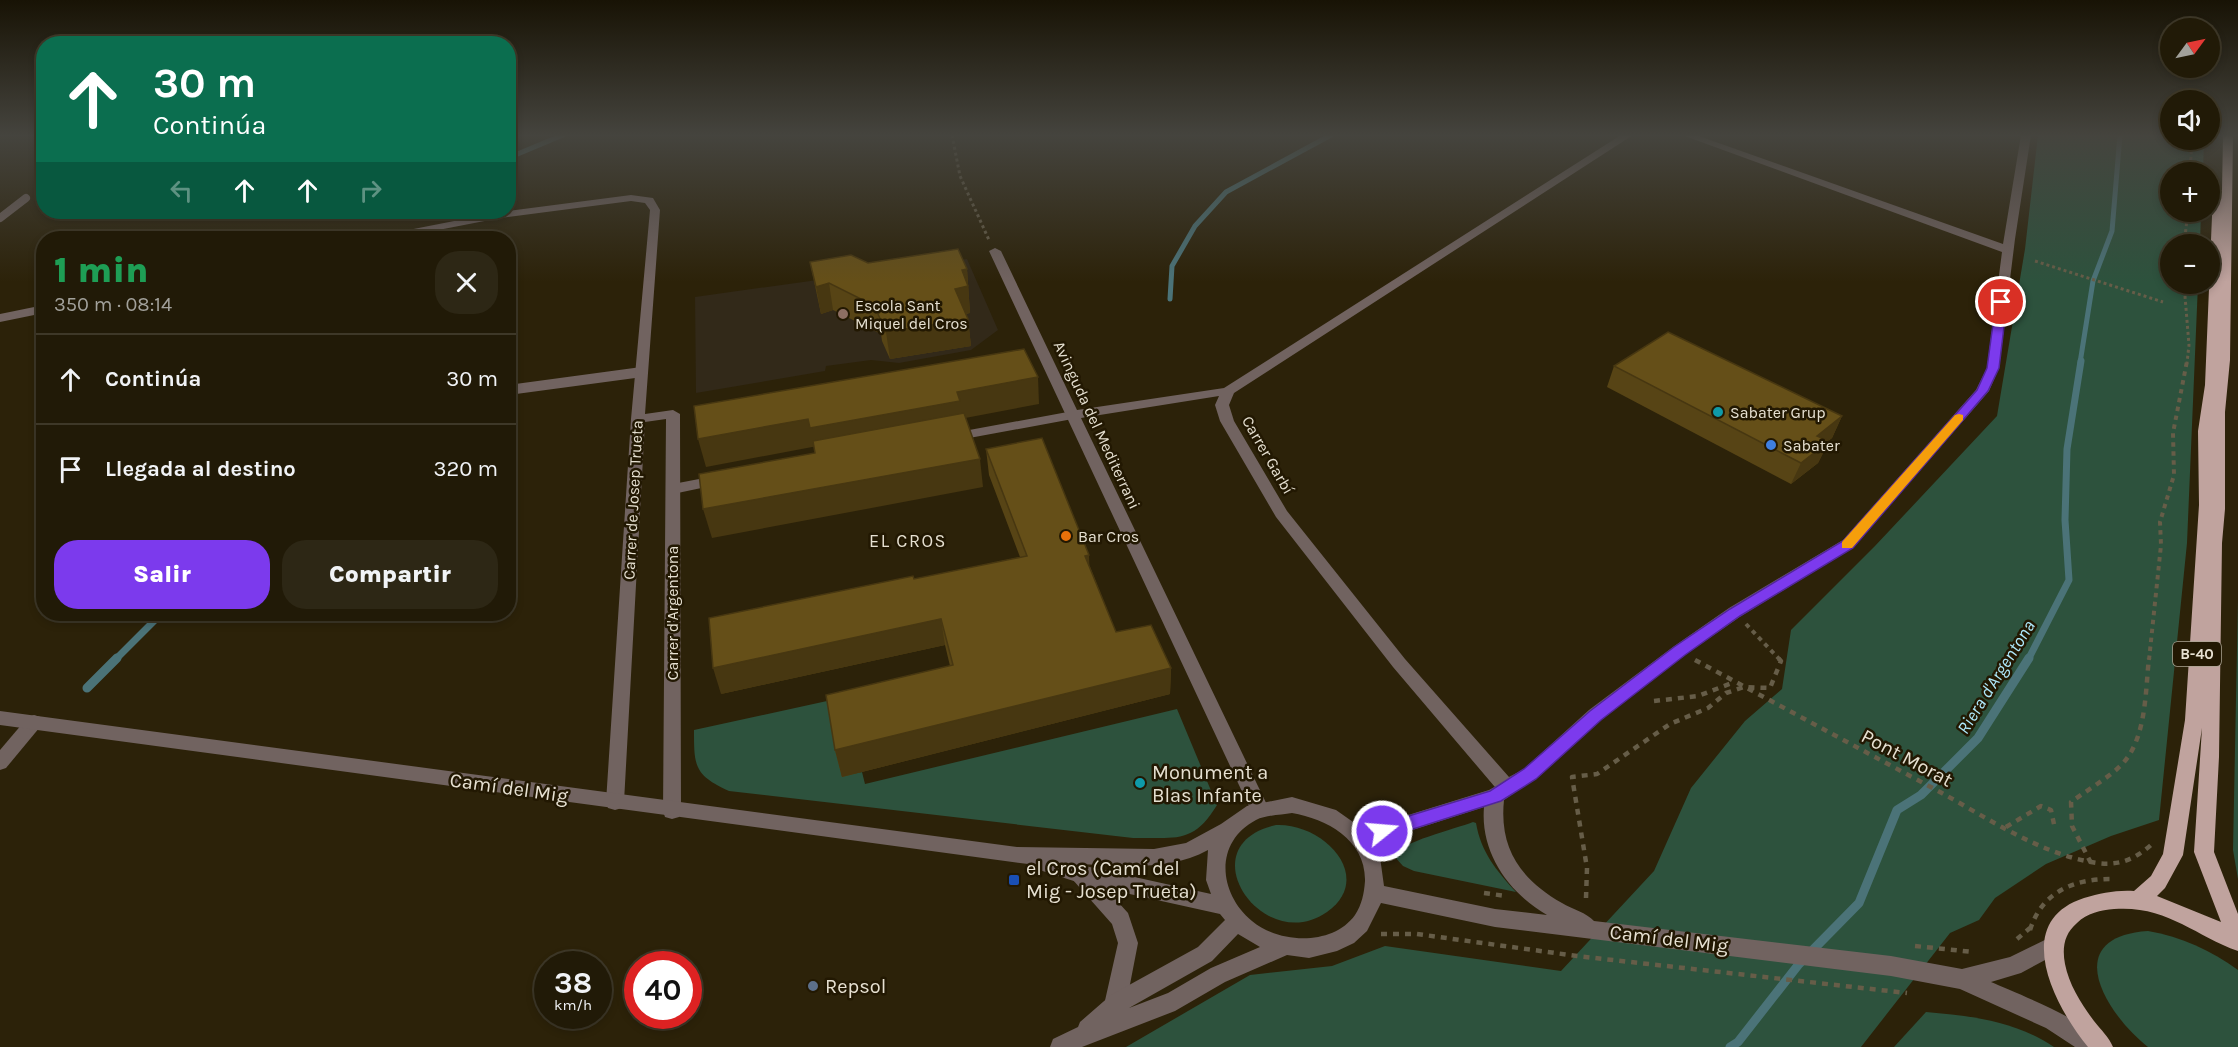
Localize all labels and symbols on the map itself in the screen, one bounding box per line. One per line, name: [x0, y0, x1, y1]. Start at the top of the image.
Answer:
north arrow: [2160, 18, 2220, 78]
pin: [1975, 276, 2026, 327]
place label: Escola Sant Miquel del Cros: [855, 296, 968, 333]
marker: Escola Sant Miquel del Cros: [836, 307, 850, 321]
street label: Avinguda del Mediterrani: [1050, 338, 1144, 512]
place label: Sabater Grup: [1730, 403, 1826, 422]
marker: Sabater Grup: [1711, 405, 1725, 419]
street label: Carrer Garbí: [1238, 413, 1298, 498]
street label: Carrer de Josep Trueta: [619, 420, 647, 580]
place label: Sabater: [1783, 436, 1840, 455]
marker: Sabater: [1764, 438, 1778, 452]
place label: Bar Cros: [1078, 527, 1139, 546]
marker: Bar Cros: [1059, 529, 1073, 543]
district label: EL CROS: [869, 530, 947, 552]
street label: Carrer d'Argentona: [663, 546, 682, 680]
water label: Riera d'Argentona: [1952, 616, 2040, 738]
road number: B-40: [2173, 642, 2221, 666]
street label: Pont Morat: [1857, 724, 1957, 792]
place label: Monument a Blas Infante: [1152, 761, 1268, 807]
street label: Camí del Mig: [448, 768, 570, 808]
marker: Monument a Blas Infante: [1133, 776, 1147, 790]
position arrow: [1350, 799, 1414, 863]
place label: el Cros (Camí del Mig - Josep Trueta): [1026, 857, 1197, 903]
marker: el Cros (Camí del Mig - Josep Trueta): [1007, 873, 1021, 887]
street label: Camí del Mig: [1608, 920, 1730, 958]
speed limit sign: 40: [624, 951, 702, 1029]
place label: Repsol: [825, 975, 886, 998]
marker: Repsol: [806, 979, 820, 993]

